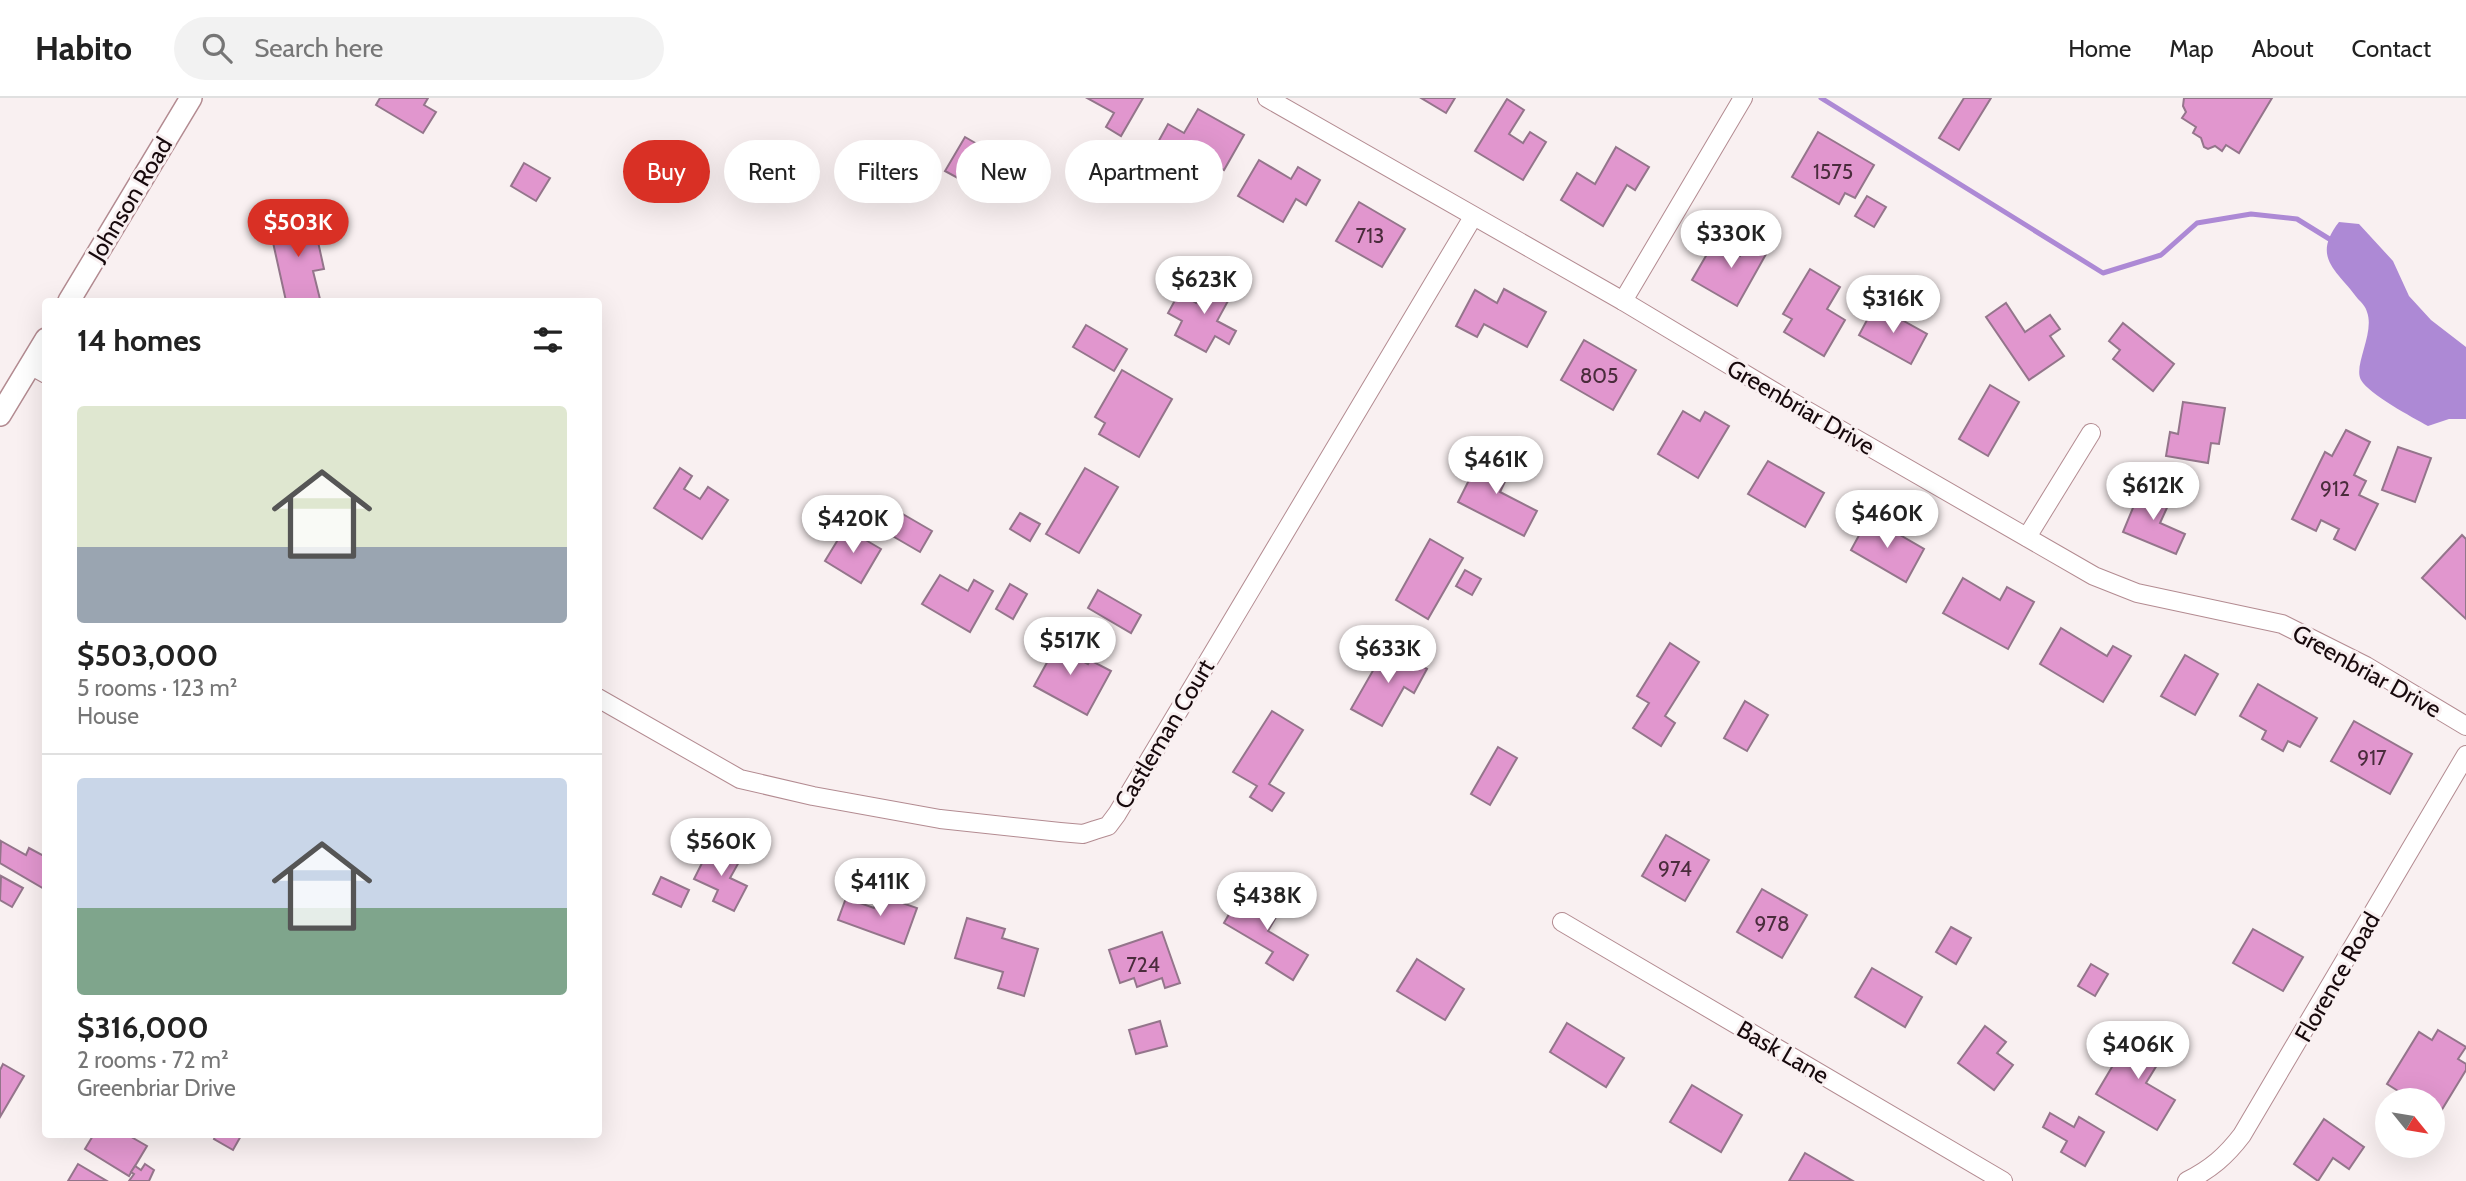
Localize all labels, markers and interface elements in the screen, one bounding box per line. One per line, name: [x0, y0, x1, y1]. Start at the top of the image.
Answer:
search box: [174, 17, 664, 80]
text: Habito: [35, 28, 132, 68]
icon: search: [198, 29, 236, 67]
text: Search here: [254, 32, 383, 64]
text: Home: [2068, 34, 2131, 63]
text: Map: [2169, 34, 2214, 63]
text: About: [2252, 34, 2314, 63]
text: Contact: [2352, 34, 2431, 63]
street label: Johnson Road: [81, 132, 178, 267]
chip: Buy: [623, 140, 710, 203]
chip: Rent: [724, 140, 820, 203]
chip: Filters: [834, 140, 942, 203]
chip: New: [956, 140, 1051, 203]
chip: Apartment: [1065, 140, 1223, 203]
house number: 1575: [1813, 159, 1853, 184]
pin: $503K: [249, 200, 347, 259]
text: $503K: [264, 208, 332, 236]
pin: $330K: [1682, 211, 1780, 270]
text: $330K: [1697, 219, 1765, 247]
house number: 713: [1356, 223, 1384, 248]
pin: $623K: [1155, 256, 1253, 316]
text: $623K: [1171, 265, 1237, 293]
pin: $316K: [1844, 275, 1942, 335]
text: $316K: [1862, 284, 1924, 312]
icon: filters: [529, 321, 567, 359]
text: 14 homes: [77, 322, 201, 359]
street label: Greenbriar Drive: [1722, 353, 1880, 461]
house number: 805: [1580, 363, 1618, 388]
pin: $461K: [1447, 436, 1545, 496]
text: $461K: [1464, 445, 1528, 473]
icon: home: [259, 451, 385, 577]
pin: $612K: [2104, 462, 2202, 522]
text: $612K: [2122, 471, 2184, 499]
house number: 912: [2320, 476, 2350, 501]
pin: $460K: [1838, 490, 1936, 550]
pin: $420K: [804, 496, 902, 555]
text: $460K: [1851, 499, 1923, 527]
text: $420K: [818, 504, 888, 532]
pin: $517K: [1021, 618, 1119, 677]
street label: Greenbriar Drive: [2288, 618, 2446, 724]
text: $517K: [1040, 626, 1100, 654]
pin: $633K: [1339, 626, 1437, 685]
text: $633K: [1355, 634, 1421, 662]
text: $503,000: [77, 637, 218, 674]
street label: Castleman Court: [1108, 654, 1220, 814]
text: 5 rooms · 123 m²: [77, 674, 237, 702]
text: House: [77, 702, 139, 730]
house number: 917: [2357, 745, 2387, 770]
pin: $560K: [672, 818, 770, 878]
icon: home: [259, 823, 385, 949]
text: $560K: [686, 827, 756, 855]
house number: 974: [1658, 856, 1692, 881]
pin: $411K: [831, 858, 929, 918]
text: $411K: [851, 867, 909, 895]
pin: $438K: [1218, 872, 1316, 932]
text: $438K: [1233, 881, 1301, 909]
street label: Florence Road: [2288, 907, 2386, 1047]
house number: 978: [1754, 911, 1790, 936]
house number: 724: [1126, 952, 1160, 977]
text: $316,000: [77, 1009, 209, 1046]
street label: Bask Lane: [1732, 1014, 1834, 1090]
pin: $406K: [2089, 1021, 2187, 1081]
text: $406K: [2102, 1030, 2174, 1058]
text: 2 rooms · 72 m²: [77, 1046, 229, 1074]
text: Greenbriar Drive: [77, 1074, 236, 1102]
north arrow: [2375, 1088, 2445, 1158]
map controls: [2375, 1088, 2445, 1158]

